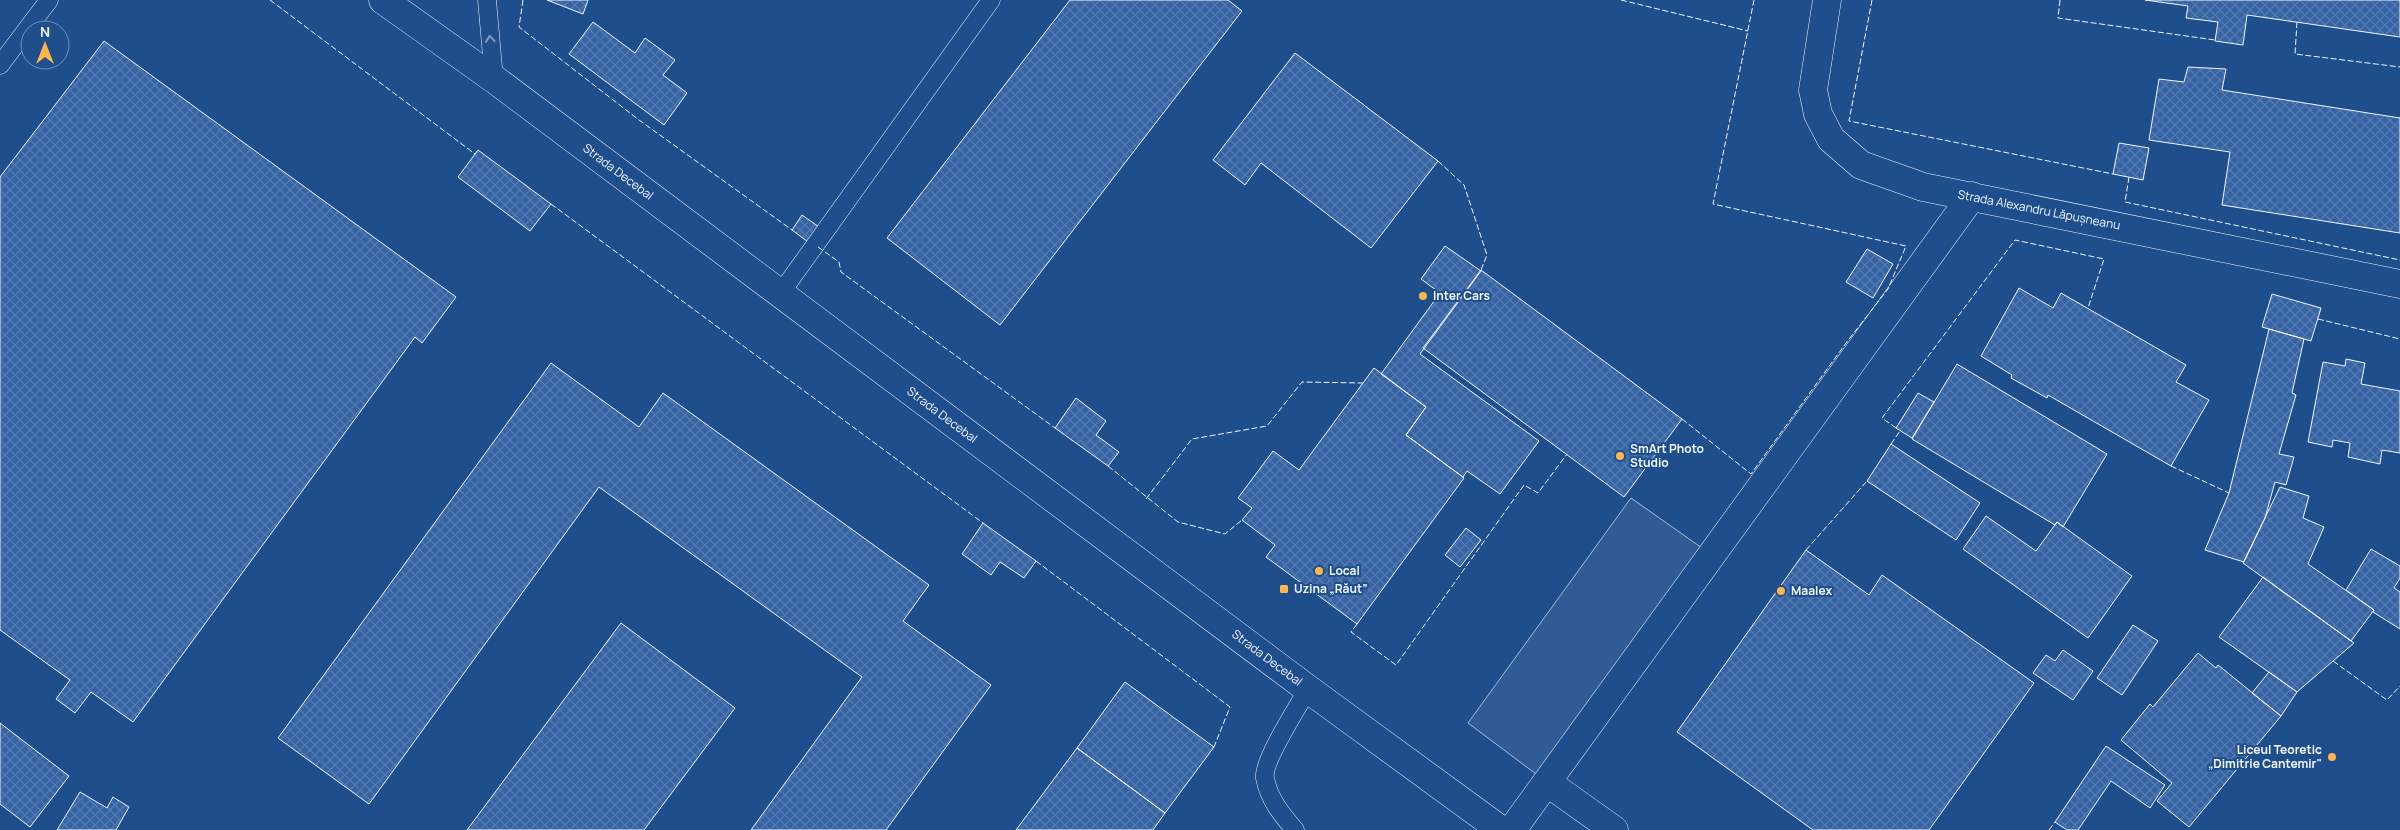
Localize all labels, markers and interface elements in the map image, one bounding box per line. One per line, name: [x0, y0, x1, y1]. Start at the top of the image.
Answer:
north arrow: [20, 20, 70, 70]
text: N: [40, 22, 50, 41]
one-way arrow: [485, 35, 496, 43]
street label: Strada Decebal: [580, 139, 657, 204]
street label: Strada Alexandru Lăpușneanu: [1956, 185, 2122, 234]
place label: Inter Cars: [1433, 287, 1490, 304]
marker: Inter Cars: [1417, 290, 1429, 302]
street label: Strada Decebal: [904, 382, 981, 447]
place label: SmArt Photo Studio: [1630, 440, 1704, 471]
marker: SmArt Photo Studio: [1614, 450, 1626, 462]
place label: Local: [1329, 562, 1360, 579]
marker: Local: [1313, 565, 1325, 577]
place label: Uzina „Răut”: [1294, 580, 1368, 597]
place label: Maalex: [1791, 582, 1832, 599]
marker: Uzina „Răut”: [1278, 583, 1290, 595]
marker: Maalex: [1775, 585, 1787, 597]
street label: Strada Decebal: [1229, 625, 1306, 690]
place label: Liceul Teoretic „Dimitrie Cantemir": [2208, 741, 2322, 772]
marker: Liceul Teoretic „Dimitrie Cantemir": [2326, 751, 2338, 763]

